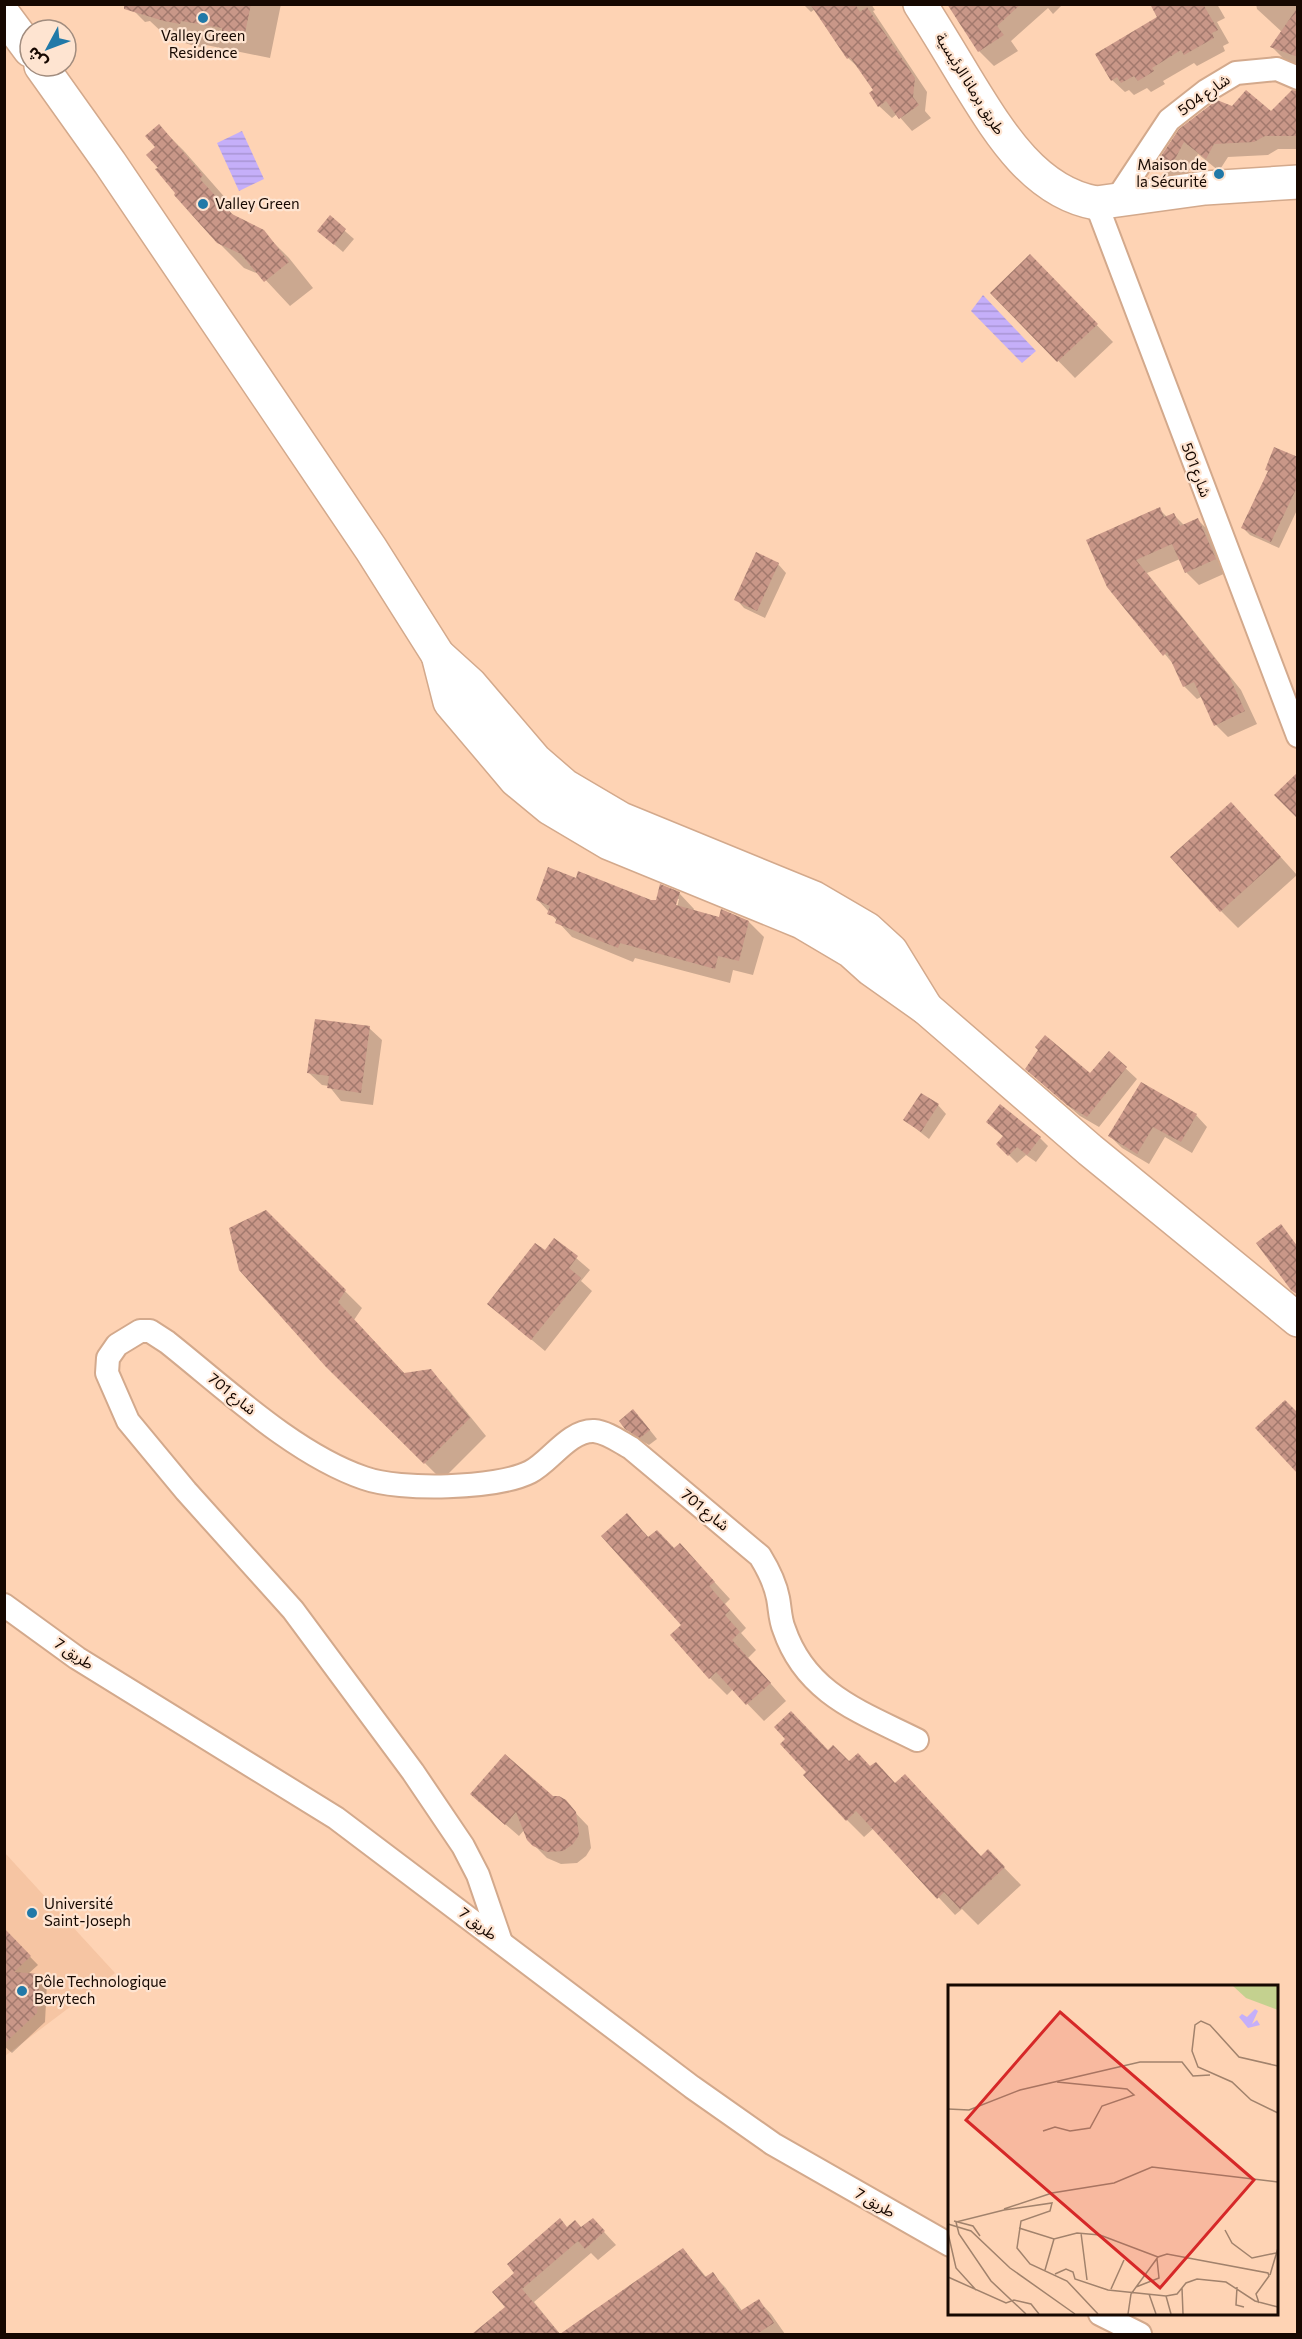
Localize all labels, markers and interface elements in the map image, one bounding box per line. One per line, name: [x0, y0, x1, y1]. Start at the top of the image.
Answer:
marker: Valley Green Residence: [196, 11, 210, 25]
north arrow: [18, 18, 78, 78]
place label: Valley Green Residence: [161, 26, 245, 61]
street label: طريق برمانا الرئيسية: [931, 29, 1009, 139]
text: ش: [22, 43, 51, 73]
street label: شارع 504: [1174, 70, 1235, 122]
place label: Maison de la Sécurité: [1136, 155, 1207, 190]
marker: Maison de la Sécurité: [1212, 167, 1226, 181]
place label: Valley Green: [215, 194, 299, 212]
marker: Valley Green: [196, 197, 210, 211]
street label: شارع 501: [1175, 440, 1216, 501]
street label: شارع 701: [203, 1369, 260, 1421]
street label: شارع 701: [676, 1485, 733, 1537]
street label: طريق 7: [51, 1634, 97, 1674]
place label: Université Saint-Joseph: [44, 1894, 131, 1929]
street label: طريق 7: [455, 1903, 501, 1945]
marker: Université Saint-Joseph: [25, 1906, 39, 1920]
place label: Pôle Technologique Berytech: [34, 1972, 167, 2007]
marker: Pôle Technologique Berytech: [15, 1984, 29, 1998]
inset map: [948, 1985, 1278, 2315]
street label: طريق 7: [851, 2184, 899, 2222]

